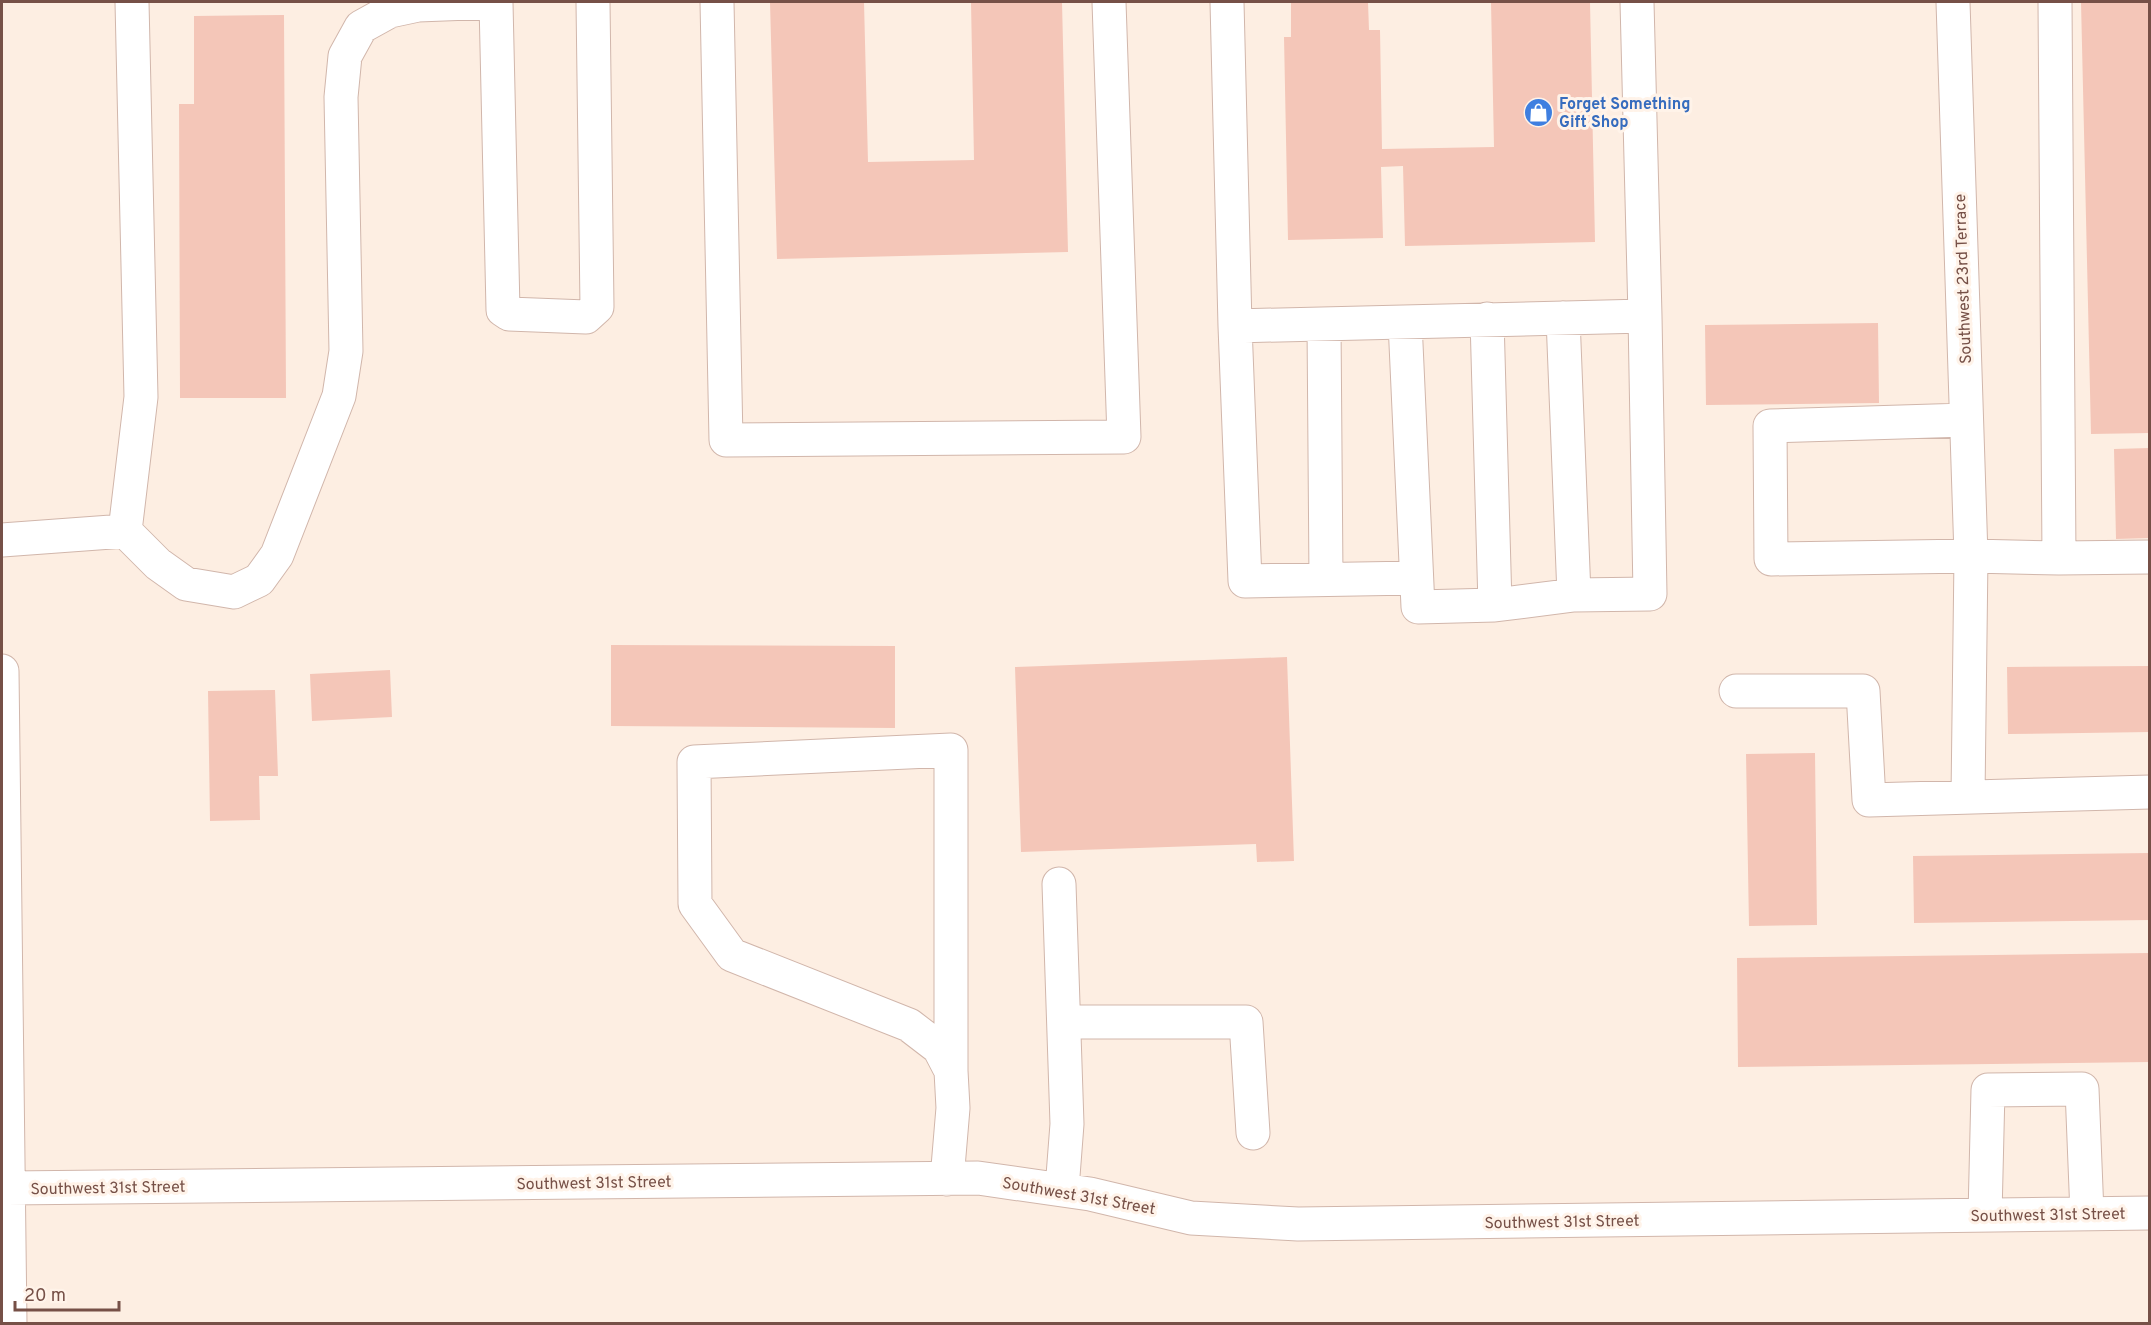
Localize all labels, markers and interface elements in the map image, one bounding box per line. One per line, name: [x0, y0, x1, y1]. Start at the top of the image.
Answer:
place label: Forget Something Gift Shop: [1559, 95, 1690, 133]
shop icon: Forget Something Gift Shop: [1522, 96, 1554, 128]
street label: Southwest 23rd Terrace: [1951, 194, 1977, 364]
street label: Southwest 31st Street: [516, 1173, 672, 1195]
street label: Southwest 31st Street: [1001, 1174, 1157, 1220]
street label: Southwest 31st Street: [30, 1178, 186, 1200]
street label: Southwest 31st Street: [1970, 1205, 2126, 1227]
street label: Southwest 31st Street: [1484, 1212, 1640, 1234]
scale bar: [15, 1274, 118, 1312]
text: 20 m: [24, 1285, 66, 1308]

